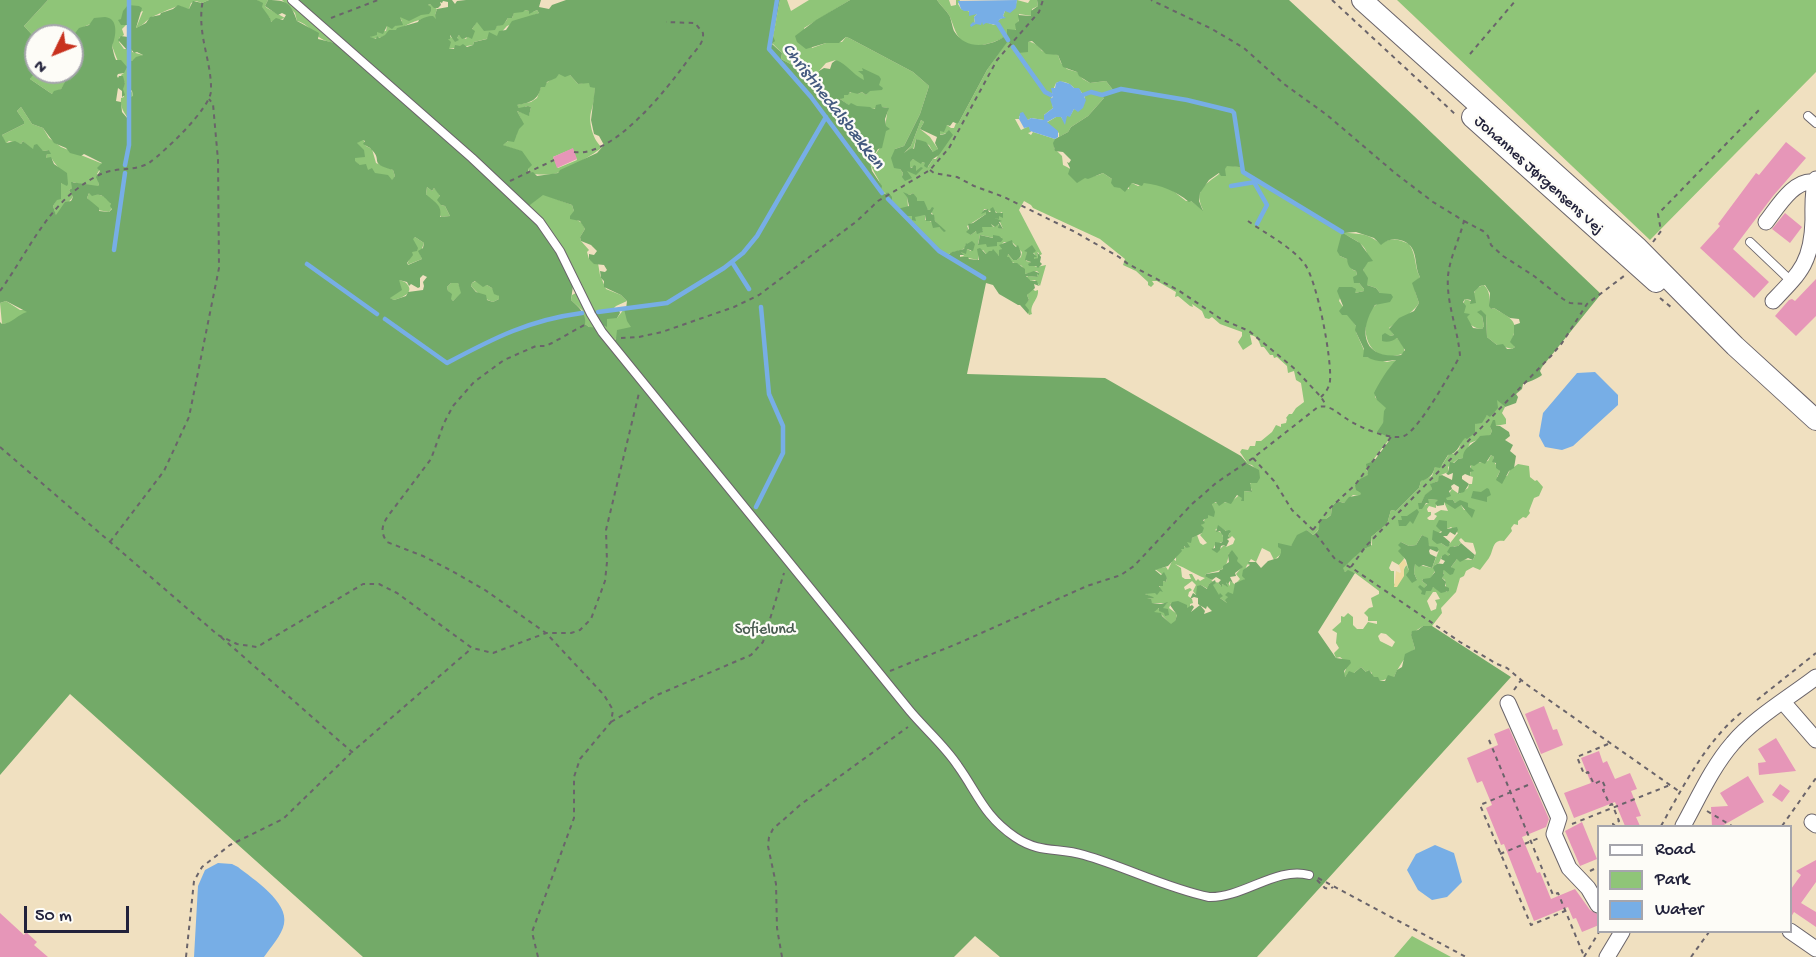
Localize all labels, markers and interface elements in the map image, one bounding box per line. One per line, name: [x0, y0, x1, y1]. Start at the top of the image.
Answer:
north arrow: [24, 24, 84, 84]
water label: Christinedalsbækken: [776, 40, 888, 174]
text: N: [31, 55, 52, 76]
street label: Johannes Jørgensens Vej: [1469, 113, 1607, 239]
park label: Sofielund: [735, 621, 795, 641]
legend: [1597, 825, 1792, 933]
text: Road: [1655, 840, 1694, 861]
text: Park: [1655, 870, 1689, 891]
scale bar: [27, 894, 132, 932]
text: Water: [1655, 900, 1703, 921]
text: 50 m: [35, 906, 72, 927]

